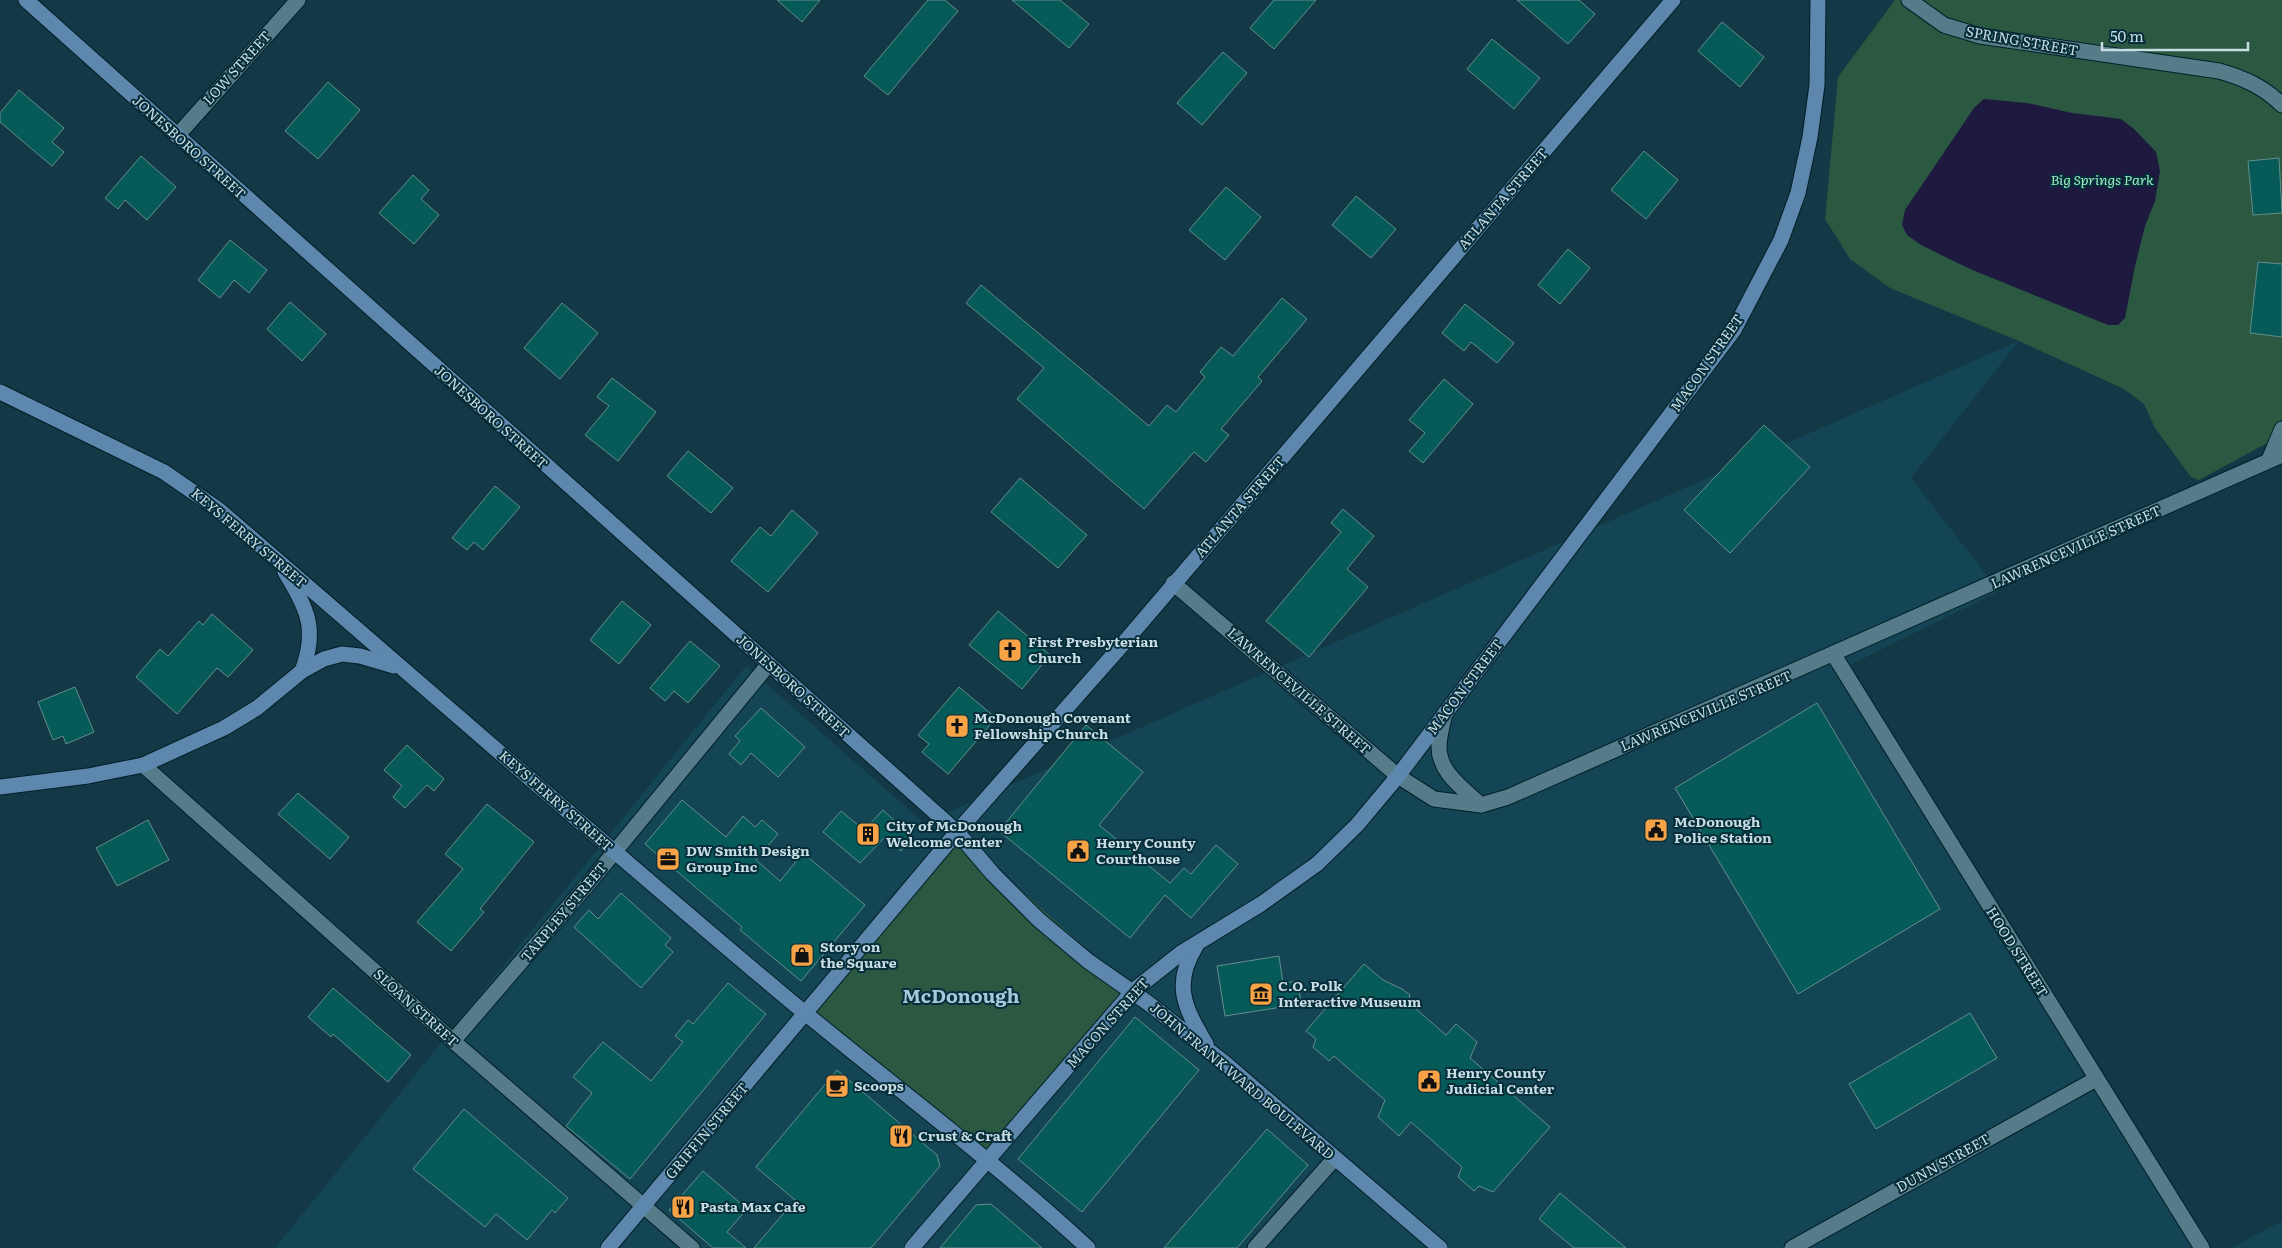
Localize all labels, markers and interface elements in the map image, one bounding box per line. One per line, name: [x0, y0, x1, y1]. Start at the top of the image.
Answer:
street label: SPRING STREET: [1964, 20, 2080, 60]
scale bar: [2102, 20, 2248, 52]
text: 50 m: [2110, 24, 2144, 47]
street label: LOW STREET: [198, 26, 275, 109]
street label: JONESBORO STREET: [128, 90, 251, 203]
street label: ATLANTA STREET: [1453, 143, 1552, 253]
park label: Big Springs Park: [2050, 169, 2154, 189]
street label: MACON STREET: [1665, 310, 1747, 415]
street label: JONESBORO STREET: [430, 360, 553, 473]
street label: ATLANTA STREET: [1190, 451, 1289, 561]
street label: KEYS FERRY STREET: [187, 483, 312, 592]
street label: LAWRENCEVILLE STREET: [1987, 499, 2164, 593]
street label: LAWRENCEVILLE STREET: [1224, 622, 1376, 758]
street label: JONESBORO STREET: [732, 629, 855, 742]
place label: First Presbyterian Church: [1028, 631, 1158, 667]
street label: MACON STREET: [1422, 634, 1507, 738]
church icon: First Presbyterian Church: [997, 637, 1023, 663]
street label: LAWRENCEVILLE STREET: [1617, 665, 1794, 755]
place label: McDonough Covenant Fellowship Church: [974, 707, 1132, 743]
church icon: McDonough Covenant Fellowship Church: [944, 713, 970, 739]
street label: KEYS FERRY STREET: [495, 745, 618, 856]
place label: McDonough Police Station: [1674, 811, 1772, 847]
place label: City of McDonough Welcome Center: [886, 815, 1022, 851]
public building icon: McDonough Police Station: [1643, 817, 1669, 843]
building icon: City of McDonough Welcome Center: [855, 821, 881, 847]
place label: Henry County Courthouse: [1096, 832, 1196, 868]
public building icon: Henry County Courthouse: [1065, 838, 1091, 864]
place label: DW Smith Design Group Inc: [686, 840, 810, 876]
office icon: DW Smith Design Group Inc: [655, 846, 681, 872]
street label: TARPLEY STREET: [516, 857, 611, 965]
street label: HOOD STREET: [1982, 903, 2054, 1000]
place label: Story on the Square: [820, 936, 897, 972]
shop icon: Story on the Square: [789, 942, 815, 968]
street label: SLOAN STREET: [370, 964, 464, 1051]
street label: MACON STREET: [1061, 973, 1153, 1072]
place label: C.O. Polk Interactive Museum: [1278, 975, 1421, 1011]
district label: McDonough: [902, 981, 1020, 1009]
museum icon: C.O. Polk Interactive Museum: [1248, 981, 1274, 1007]
street label: JOHN FRANK WARD BOULEVARD: [1146, 997, 1339, 1164]
place label: Henry County Judicial Center: [1446, 1062, 1555, 1098]
public building icon: Henry County Judicial Center: [1416, 1068, 1442, 1094]
cafe icon: Scoops: [824, 1073, 850, 1099]
place label: Scoops: [854, 1075, 904, 1095]
street label: GRIFFIN STREET: [660, 1078, 753, 1183]
restaurant icon: Crust & Craft: [888, 1123, 914, 1149]
place label: Crust & Craft: [918, 1125, 1013, 1145]
street label: DUNN STREET: [1892, 1128, 1993, 1196]
restaurant icon: Pasta Max Cafe: [670, 1194, 696, 1220]
place label: Pasta Max Cafe: [700, 1196, 806, 1216]

